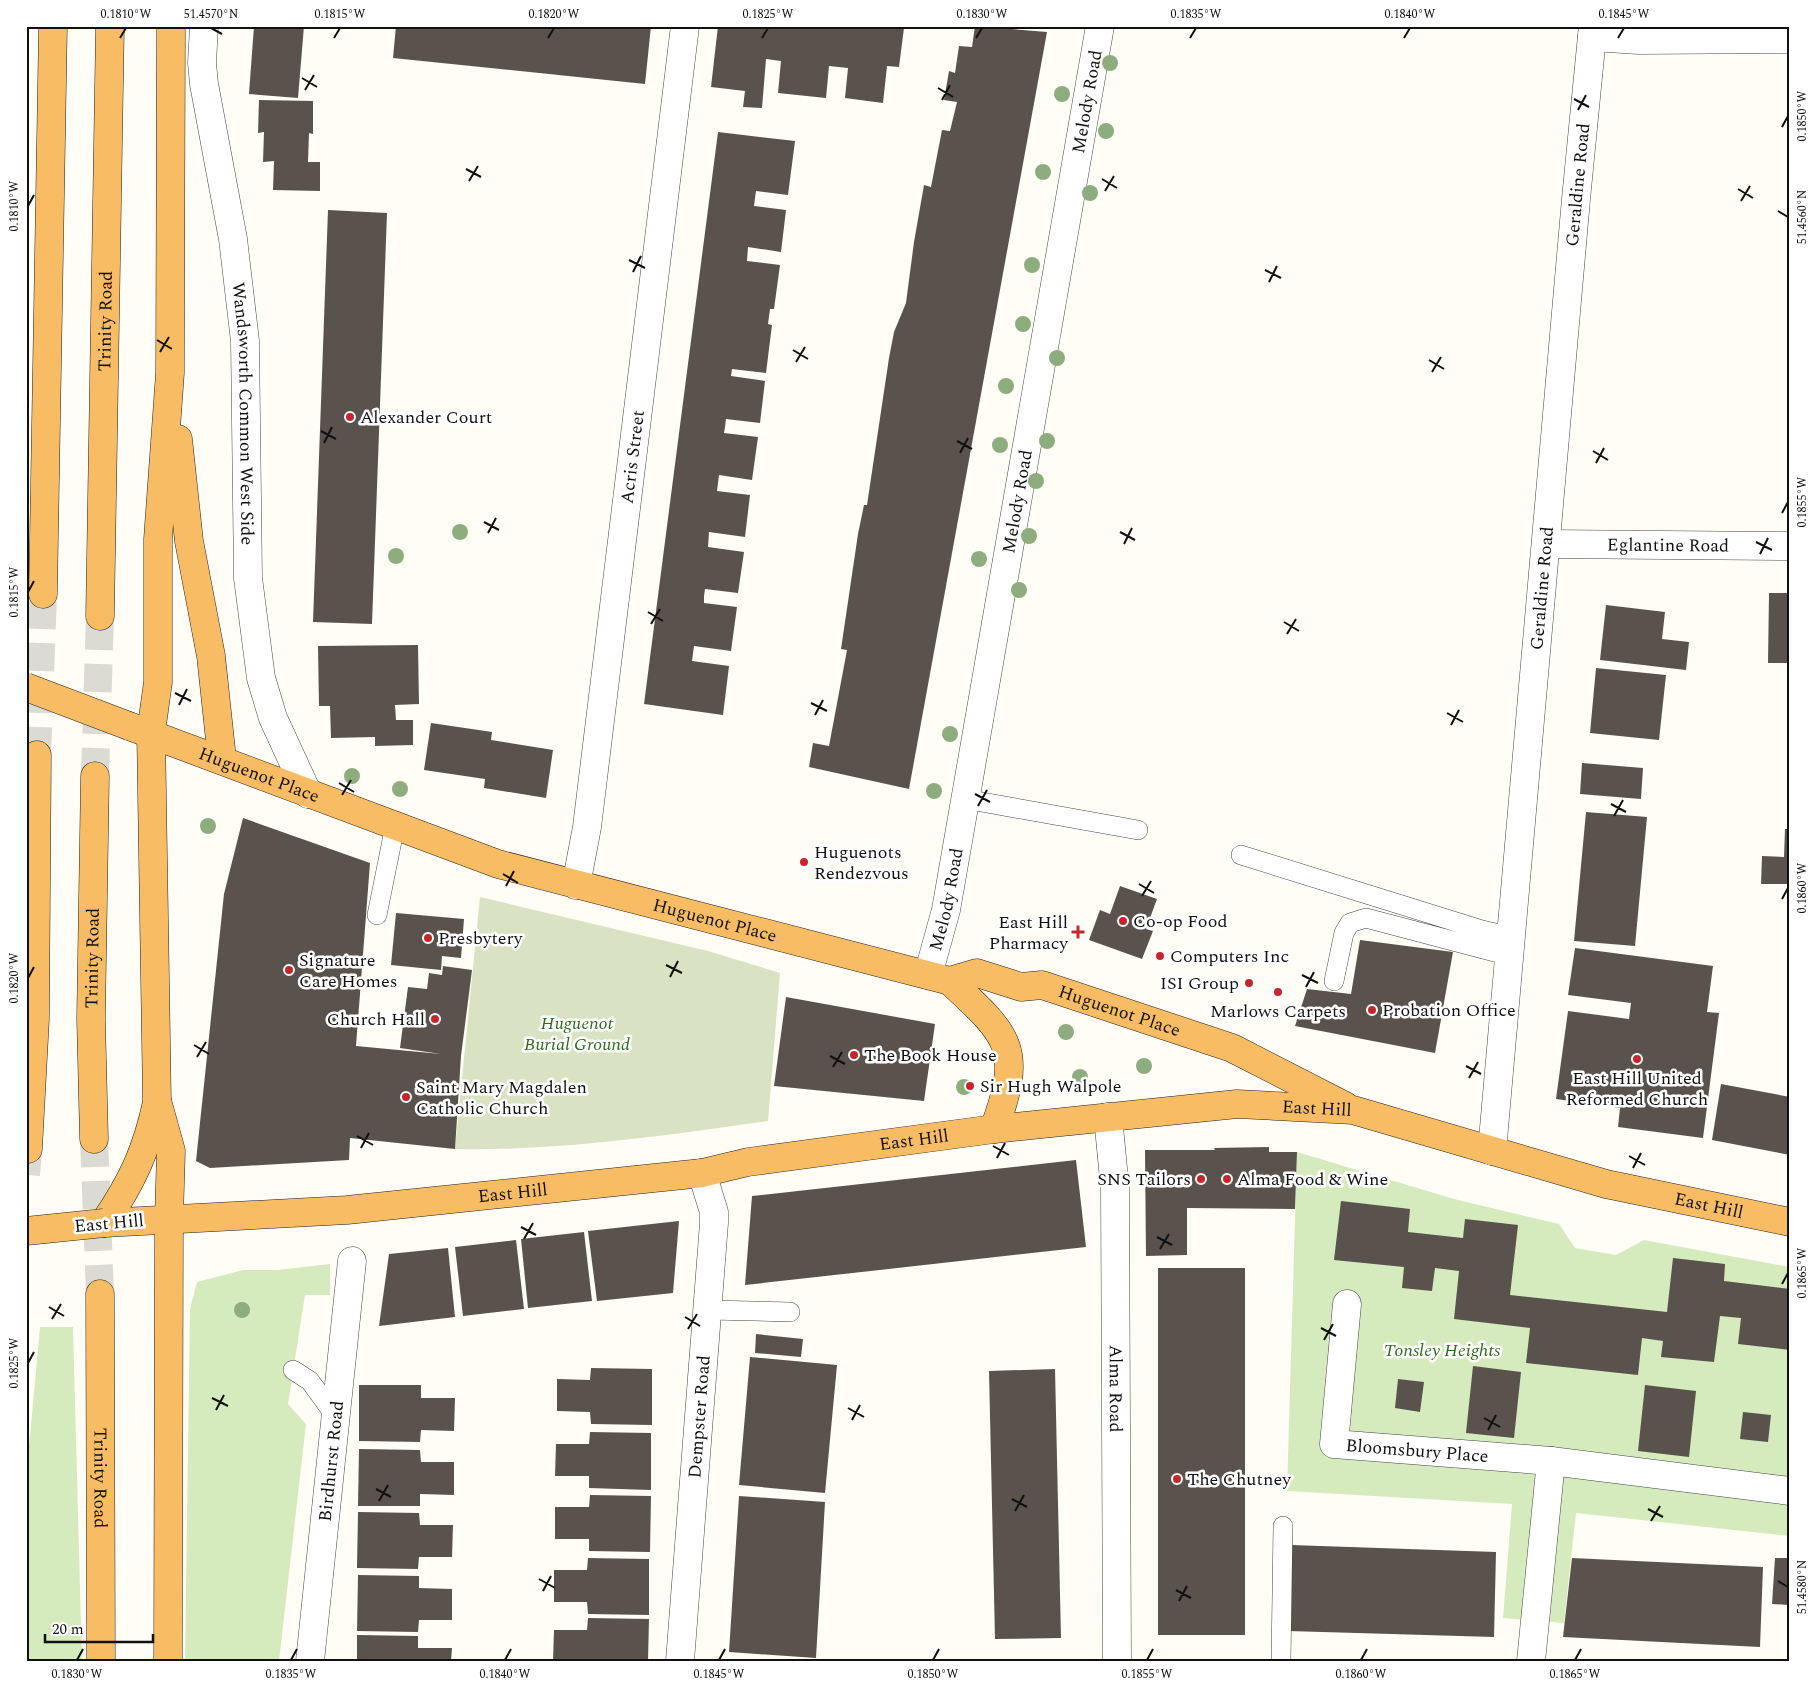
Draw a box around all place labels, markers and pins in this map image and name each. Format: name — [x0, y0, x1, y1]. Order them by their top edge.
place label: Alexander Court — [360, 404, 492, 431]
marker: Alexander Court — [344, 411, 356, 423]
place label: Huguenots Rendezvous — [814, 839, 909, 887]
marker: Huguenots Rendezvous — [798, 856, 810, 868]
place label: Co-op Food — [1133, 908, 1228, 935]
place label: East Hill Pharmacy — [989, 909, 1069, 957]
marker: Co-op Food — [1117, 915, 1129, 927]
place label: Presbytery — [438, 925, 524, 952]
marker: East Hill Pharmacy — [1072, 926, 1084, 938]
marker: Presbytery — [422, 932, 434, 944]
place label: Computers Inc — [1170, 943, 1289, 970]
place label: Signature Care Homes — [299, 947, 398, 995]
marker: Computers Inc — [1154, 950, 1166, 962]
marker: Signature Care Homes — [283, 964, 295, 976]
place label: ISI Group — [1160, 970, 1239, 997]
marker: ISI Group — [1243, 977, 1255, 989]
marker: Marlows Carpets — [1272, 986, 1284, 998]
place label: Probation Office — [1382, 997, 1516, 1024]
place label: Marlows Carpets — [1210, 998, 1346, 1025]
marker: Probation Office — [1366, 1004, 1378, 1016]
place label: Church Hall — [327, 1006, 425, 1033]
marker: Church Hall — [429, 1013, 441, 1025]
place label: The Book House — [864, 1042, 997, 1069]
marker: The Book House — [848, 1049, 860, 1061]
marker: East Hill United Reformed Church — [1631, 1053, 1643, 1065]
place label: East Hill United Reformed Church — [1566, 1065, 1708, 1113]
place label: Sir Hugh Walpole — [980, 1073, 1121, 1100]
place label: Saint Mary Magdalen Catholic Church — [416, 1074, 587, 1122]
marker: Sir Hugh Walpole — [964, 1080, 976, 1092]
marker: Saint Mary Magdalen Catholic Church — [400, 1091, 412, 1103]
place label: SNS Tailors — [1097, 1166, 1191, 1193]
place label: Alma Food & Wine — [1237, 1166, 1388, 1193]
marker: SNS Tailors — [1195, 1173, 1207, 1185]
marker: Alma Food & Wine — [1221, 1173, 1233, 1185]
place label: The Chutney — [1187, 1466, 1292, 1493]
marker: The Chutney — [1171, 1473, 1183, 1485]

